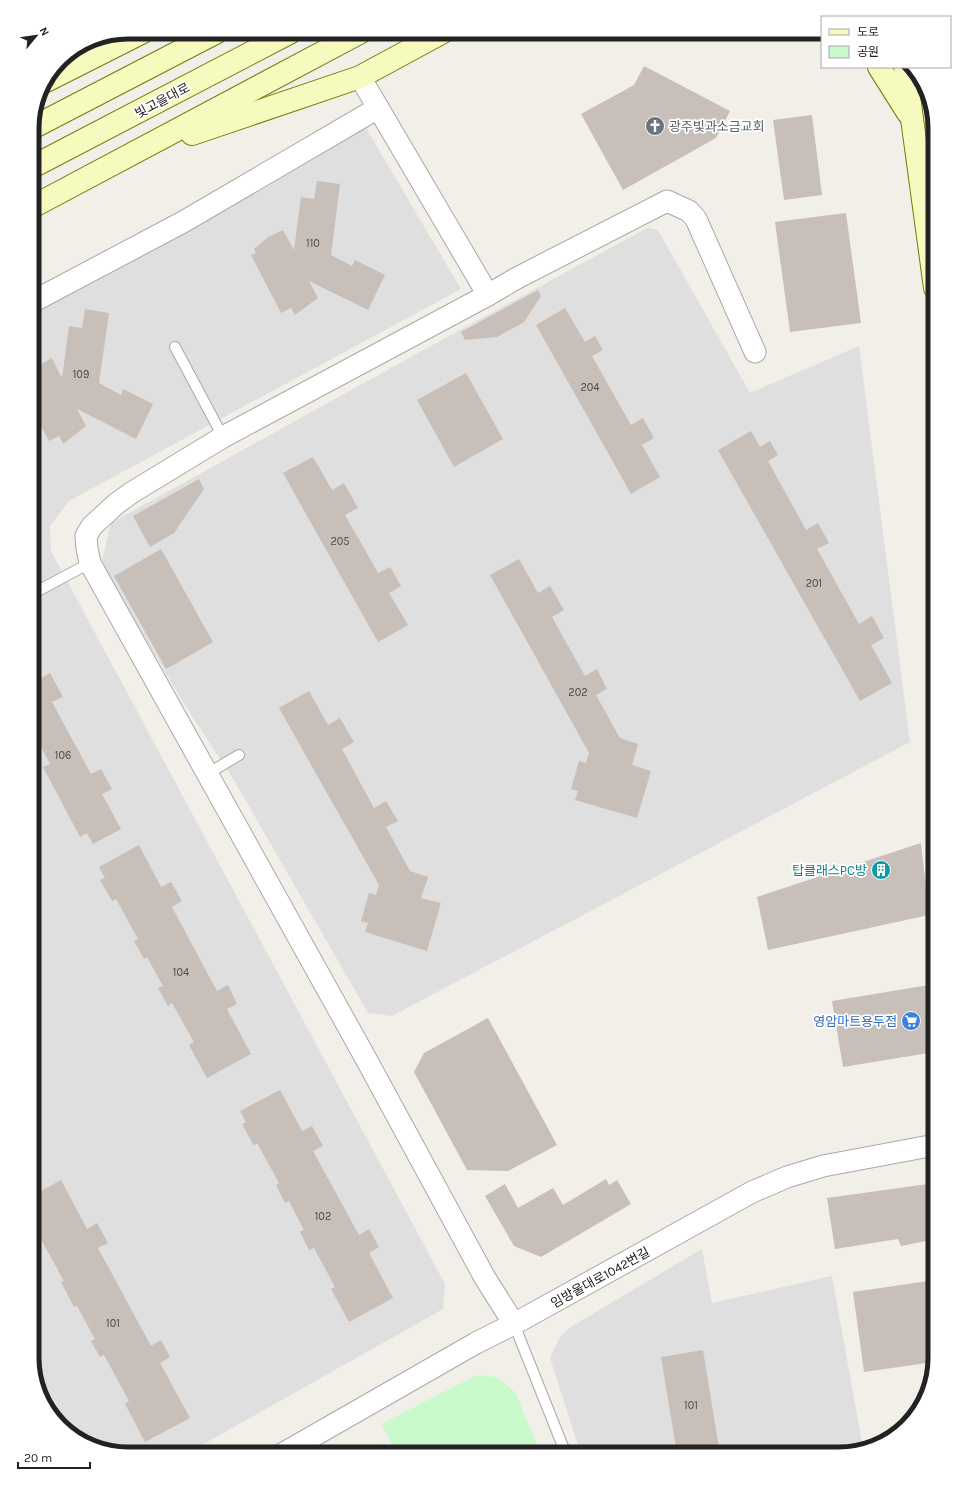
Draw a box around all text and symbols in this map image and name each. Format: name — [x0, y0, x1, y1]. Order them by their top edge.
north arrow — [16, 16, 56, 56]
legend — [821, 16, 951, 68]
text: N — [37, 25, 52, 38]
text: 도로 — [857, 25, 879, 39]
text: 공원 — [857, 45, 879, 59]
street label: 빛고을대로 — [132, 80, 192, 121]
church icon: 광주빛과소금교회 — [644, 115, 666, 137]
place label: 광주빛과소금교회 — [669, 119, 765, 134]
house number: 110 — [306, 237, 320, 250]
house number: 109 — [73, 368, 89, 381]
house number: 204 — [580, 381, 600, 394]
house number: 205 — [330, 535, 350, 548]
house number: 201 — [806, 577, 822, 590]
house number: 202 — [568, 686, 588, 699]
house number: 106 — [55, 749, 71, 762]
building icon: 탑클래스PC방 — [870, 859, 892, 881]
place label: 탑클래스PC방 — [792, 863, 867, 878]
house number: 104 — [173, 966, 189, 979]
supermarket icon: 영암마트용두점 — [900, 1010, 922, 1032]
place label: 영암마트용두점 — [813, 1014, 897, 1029]
house number: 102 — [315, 1210, 331, 1223]
street label: 임방울대로1042번길 — [548, 1244, 652, 1311]
house number: 101 — [106, 1317, 120, 1330]
house number: 101 — [684, 1399, 698, 1412]
scale bar — [18, 1444, 90, 1470]
text: 20 m — [24, 1451, 52, 1465]

